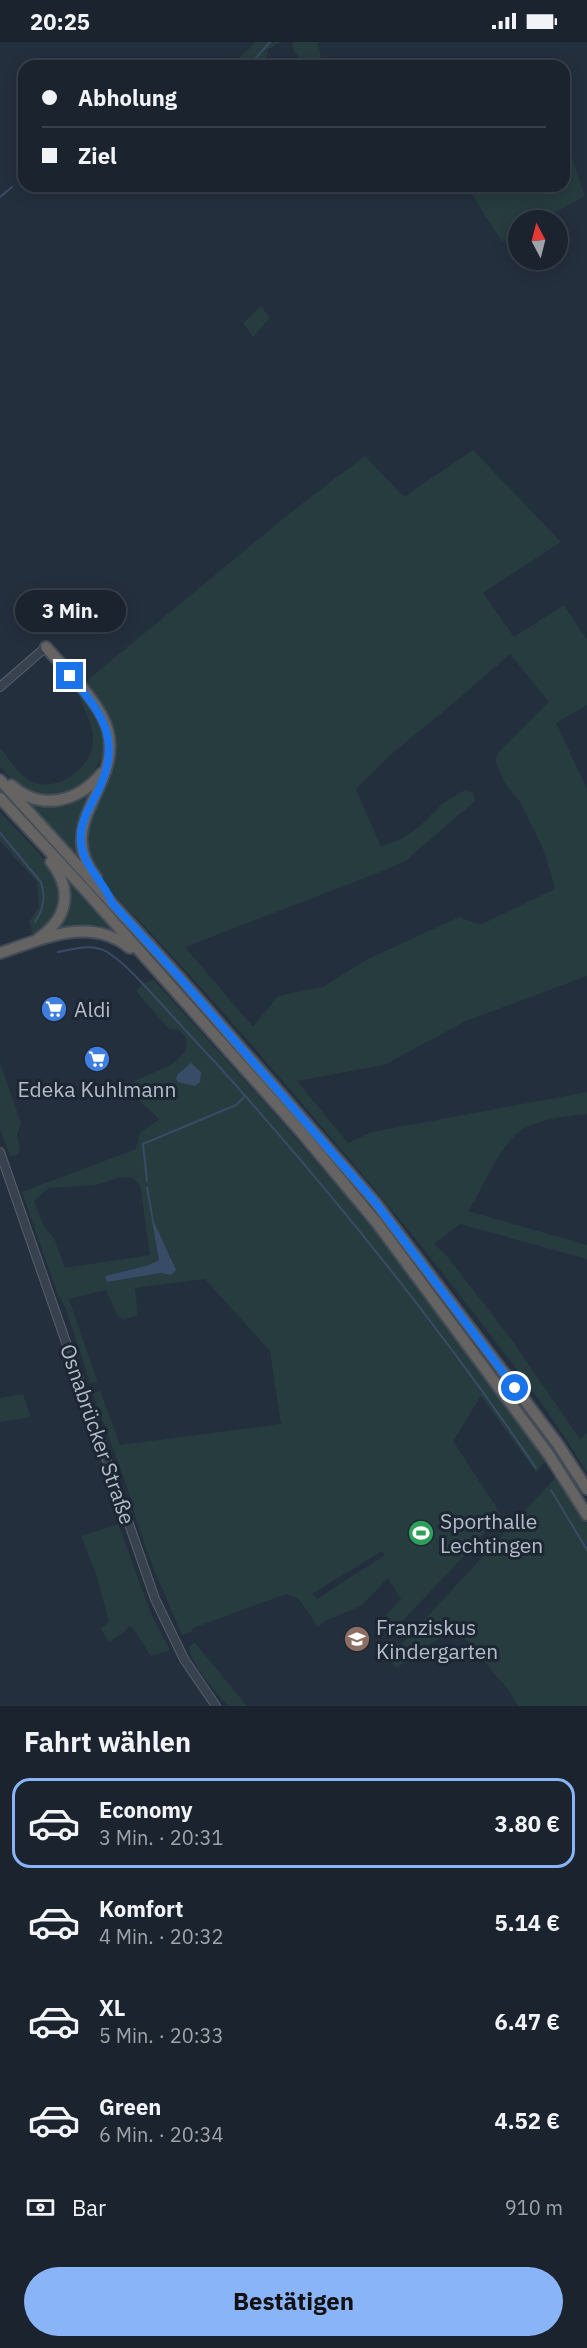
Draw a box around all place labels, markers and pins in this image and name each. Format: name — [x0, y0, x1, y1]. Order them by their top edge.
supermarket icon: Aldi — [39, 994, 69, 1024]
place label: Aldi — [74, 995, 111, 1023]
supermarket icon: Edeka Kuhlmann — [82, 1044, 112, 1074]
place label: Edeka Kuhlmann — [18, 1075, 176, 1103]
place label: Sporthalle Lechtingen — [440, 1507, 543, 1559]
sports icon: Sporthalle Lechtingen — [406, 1518, 436, 1548]
place label: Franziskus Kindergarten — [376, 1613, 498, 1665]
school or university icon: Franziskus Kindergarten — [342, 1624, 372, 1654]

